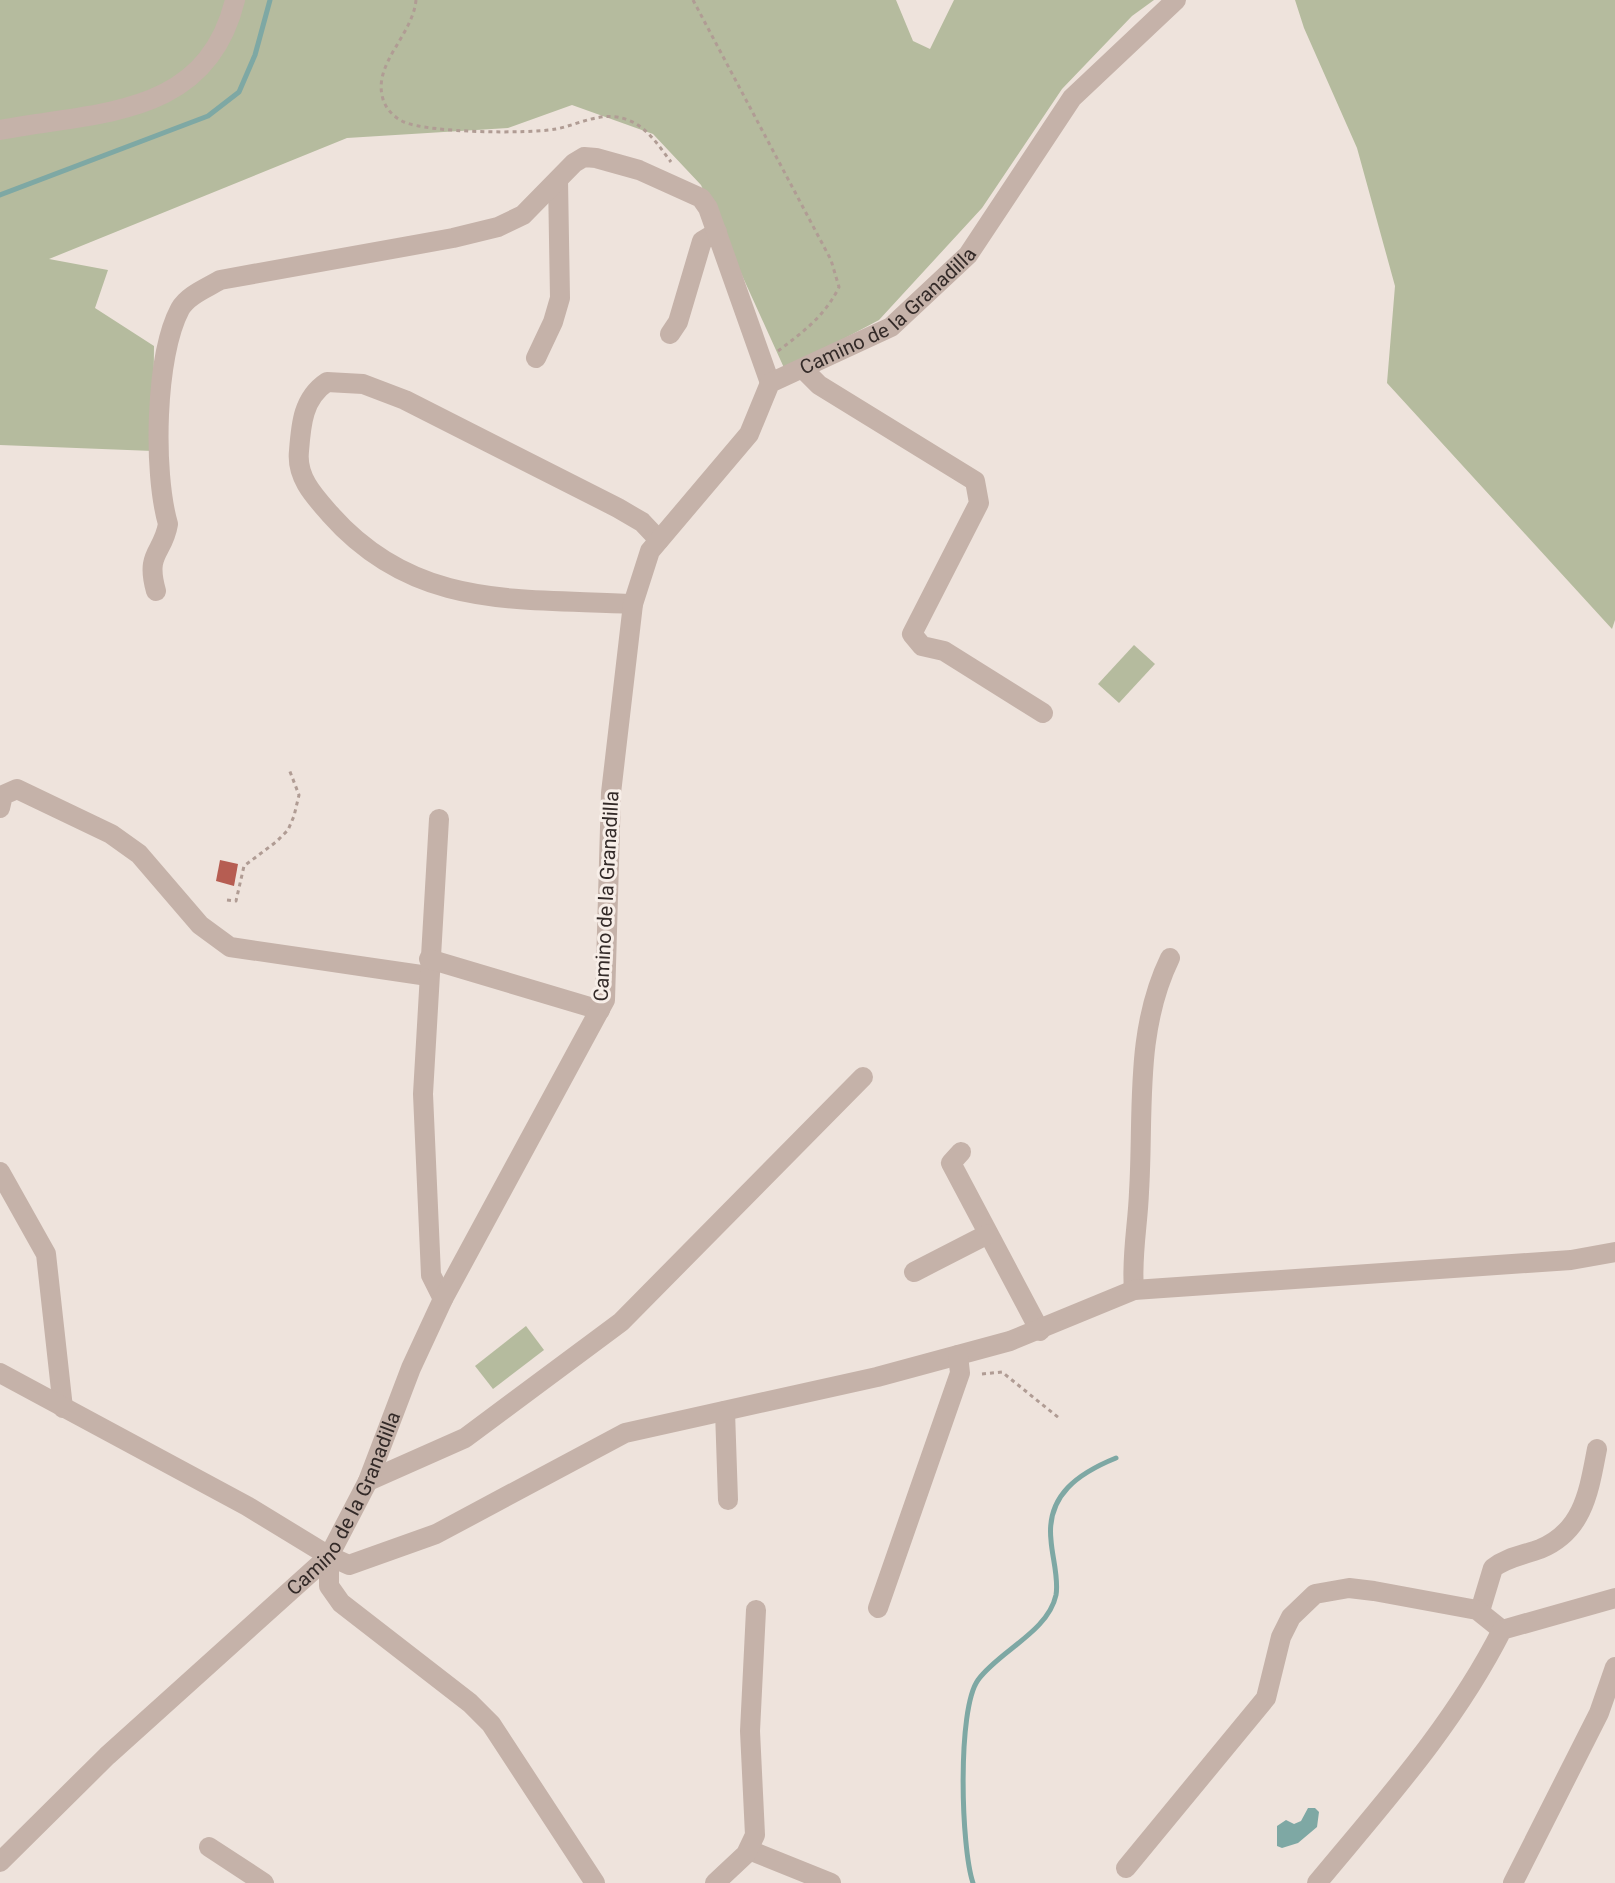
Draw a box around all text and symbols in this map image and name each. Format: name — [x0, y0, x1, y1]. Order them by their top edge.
street label: Camino de la Granadilla — [796, 243, 981, 380]
street label: Camino de la Granadilla — [588, 790, 624, 1002]
street label: Camino de la Granadilla — [282, 1408, 405, 1600]

